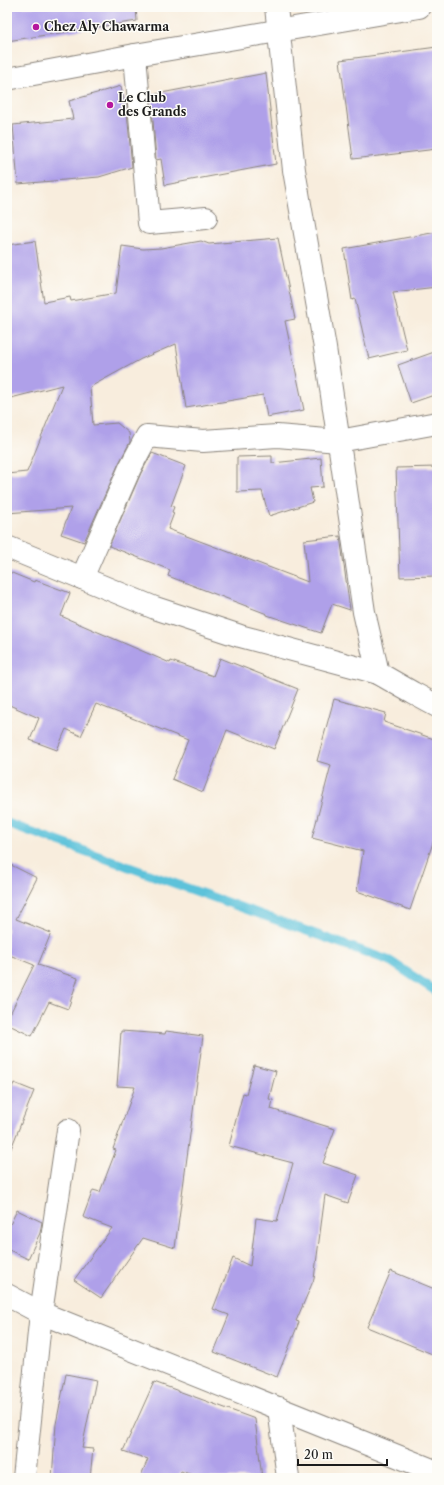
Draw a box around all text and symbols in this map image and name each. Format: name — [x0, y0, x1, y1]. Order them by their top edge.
place label: Chez Aly Chawarma — [44, 19, 170, 34]
marker: Chez Aly Chawarma — [31, 22, 41, 32]
place label: Le Club des Grands — [118, 90, 187, 119]
marker: Le Club des Grands — [105, 100, 115, 110]
scale bar — [298, 1441, 387, 1467]
text: 20 m — [304, 1447, 333, 1462]

